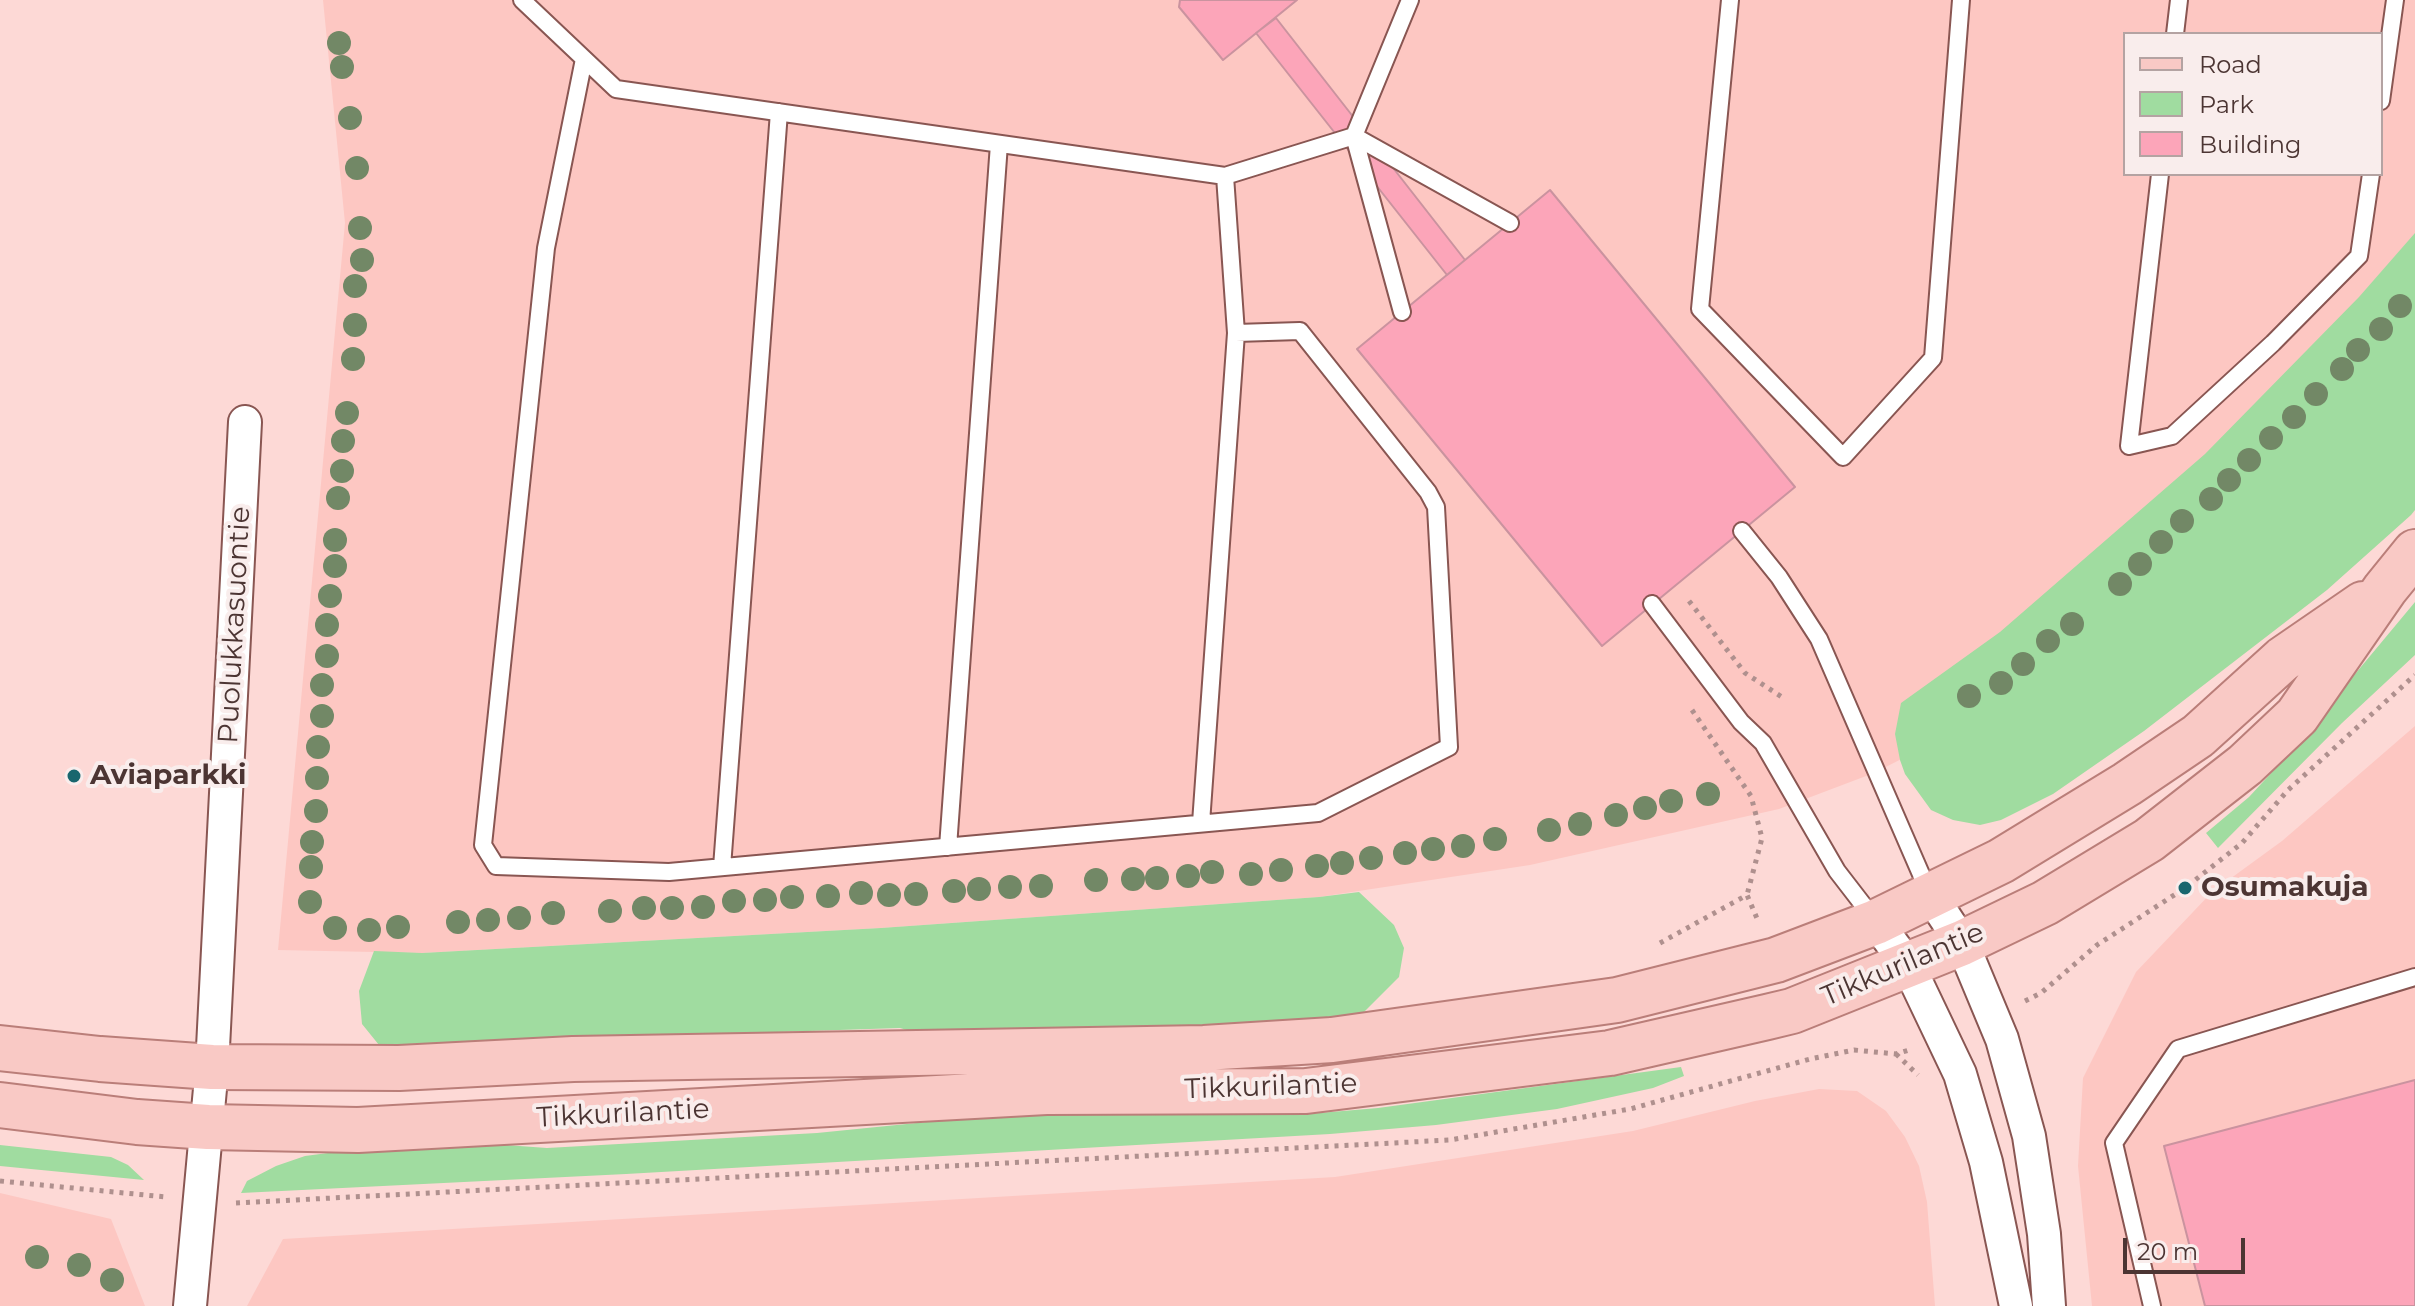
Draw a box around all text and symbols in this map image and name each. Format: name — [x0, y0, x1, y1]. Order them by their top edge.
legend — [2123, 32, 2383, 176]
text: Road — [2199, 50, 2262, 79]
text: Park — [2199, 90, 2254, 119]
text: Building — [2199, 130, 2302, 159]
street label: Puolukkasuontie — [212, 506, 258, 744]
place label: Aviaparkki — [90, 759, 247, 793]
marker: Aviaparkki — [65, 767, 83, 785]
place label: Osumakuja — [2201, 871, 2368, 905]
marker: Osumakuja — [2176, 879, 2194, 897]
street label: Tikkurilantie — [1817, 916, 1989, 1014]
street label: Tikkurilantie — [1184, 1067, 1358, 1107]
street label: Tikkurilantie — [536, 1093, 710, 1135]
scale bar — [2127, 1222, 2249, 1272]
text: 20 m — [2137, 1237, 2198, 1266]

